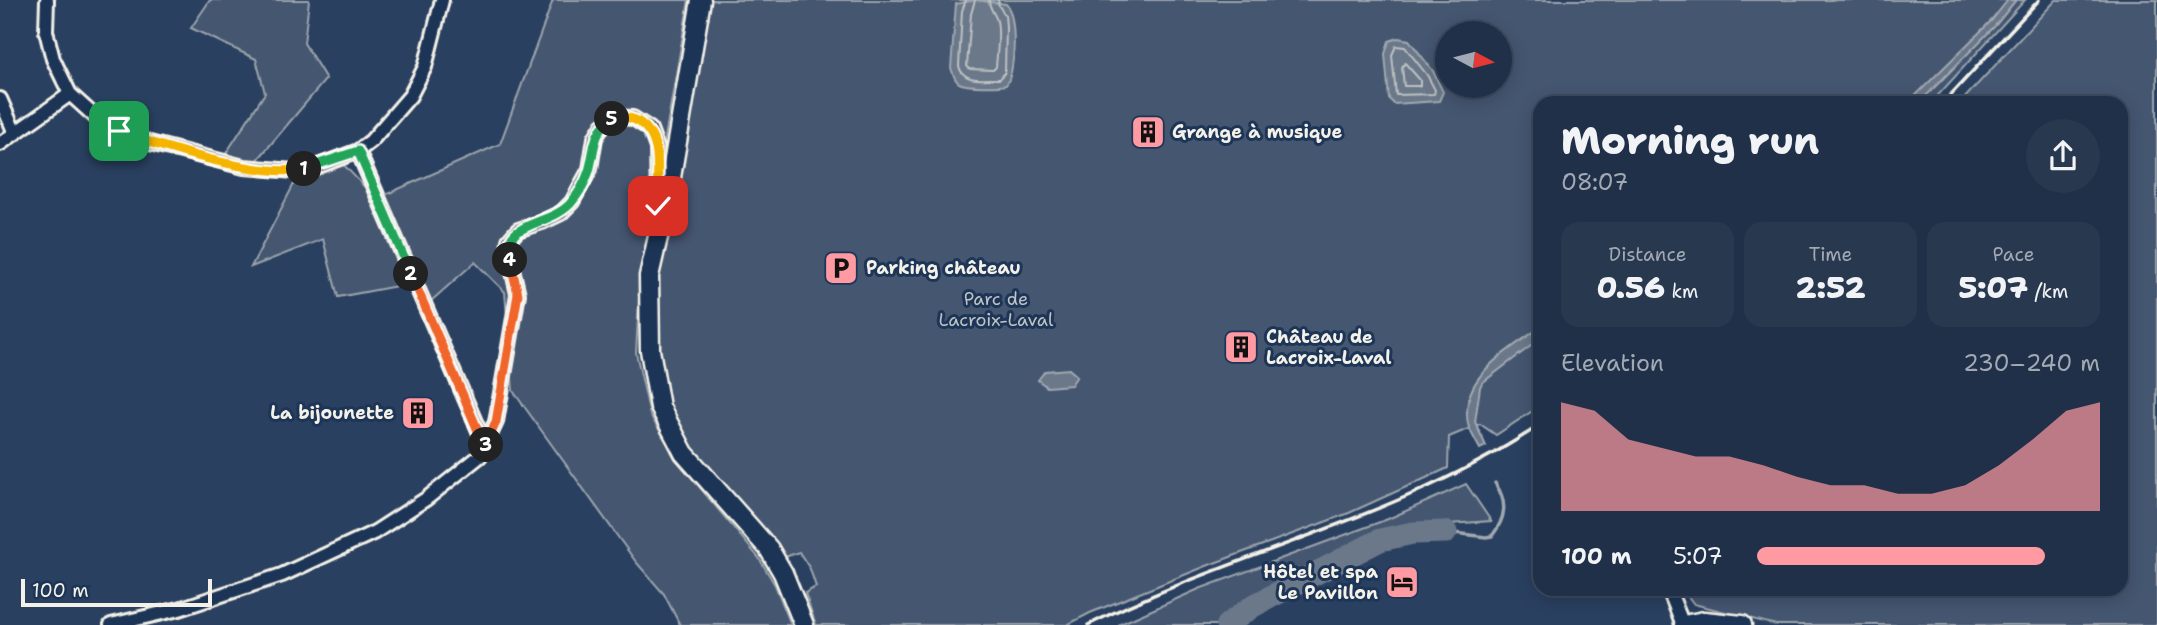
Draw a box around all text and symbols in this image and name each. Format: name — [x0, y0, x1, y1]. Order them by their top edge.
north arrow — [1435, 21, 1512, 98]
map controls — [1435, 21, 1512, 98]
pin — [89, 101, 149, 161]
pin: 5 — [594, 102, 630, 136]
text: 5 — [606, 106, 617, 131]
icon: arrive — [100, 112, 138, 150]
building icon: Grange à musique — [1129, 113, 1167, 151]
text: Morning run — [1561, 115, 1819, 166]
button: share — [2026, 119, 2100, 193]
place label: Grange à musique — [1172, 120, 1342, 144]
pin: 1 — [286, 152, 322, 186]
text: 1 — [299, 156, 308, 181]
text: 08:07 — [1561, 167, 1628, 197]
pin — [628, 176, 688, 236]
icon: check — [639, 187, 677, 225]
text: Distance — [1609, 242, 1686, 267]
text: Time — [1809, 242, 1852, 267]
text: Pace — [1993, 242, 2034, 267]
pin: 4 — [492, 243, 528, 278]
text: 4 — [503, 247, 516, 272]
parking icon: Parking château — [822, 249, 860, 287]
pin: 2 — [394, 256, 428, 292]
place label: Parking château — [866, 256, 1021, 280]
text: 2 — [404, 261, 417, 286]
text: 0.56 — [1597, 267, 1665, 308]
text: 2:52 — [1796, 267, 1866, 308]
text: 5:07 — [1959, 267, 2028, 308]
text: km — [1665, 279, 1698, 304]
text: /km — [2028, 279, 2068, 304]
park label: Parc de Lacroix-Laval — [939, 287, 1054, 332]
place label: Château de Lacroix-Laval — [1266, 325, 1391, 370]
building icon: Château de Lacroix-Laval — [1222, 328, 1260, 366]
text: Elevation — [1561, 348, 1664, 378]
text: 230–240 m — [1963, 348, 2100, 378]
building icon: La bijounette — [399, 394, 437, 432]
place label: La bijounette — [270, 401, 394, 425]
pin: 3 — [468, 428, 504, 462]
text: 3 — [479, 432, 492, 457]
text: 100 m — [1561, 541, 1632, 571]
text: 5:07 — [1673, 541, 1723, 571]
place label: Hôtel et spa Le Pavillon — [1263, 560, 1379, 605]
hotel icon: Hôtel et spa Le Pavillon — [1383, 563, 1421, 601]
scale bar — [21, 576, 212, 608]
text: 100 m — [32, 578, 89, 603]

